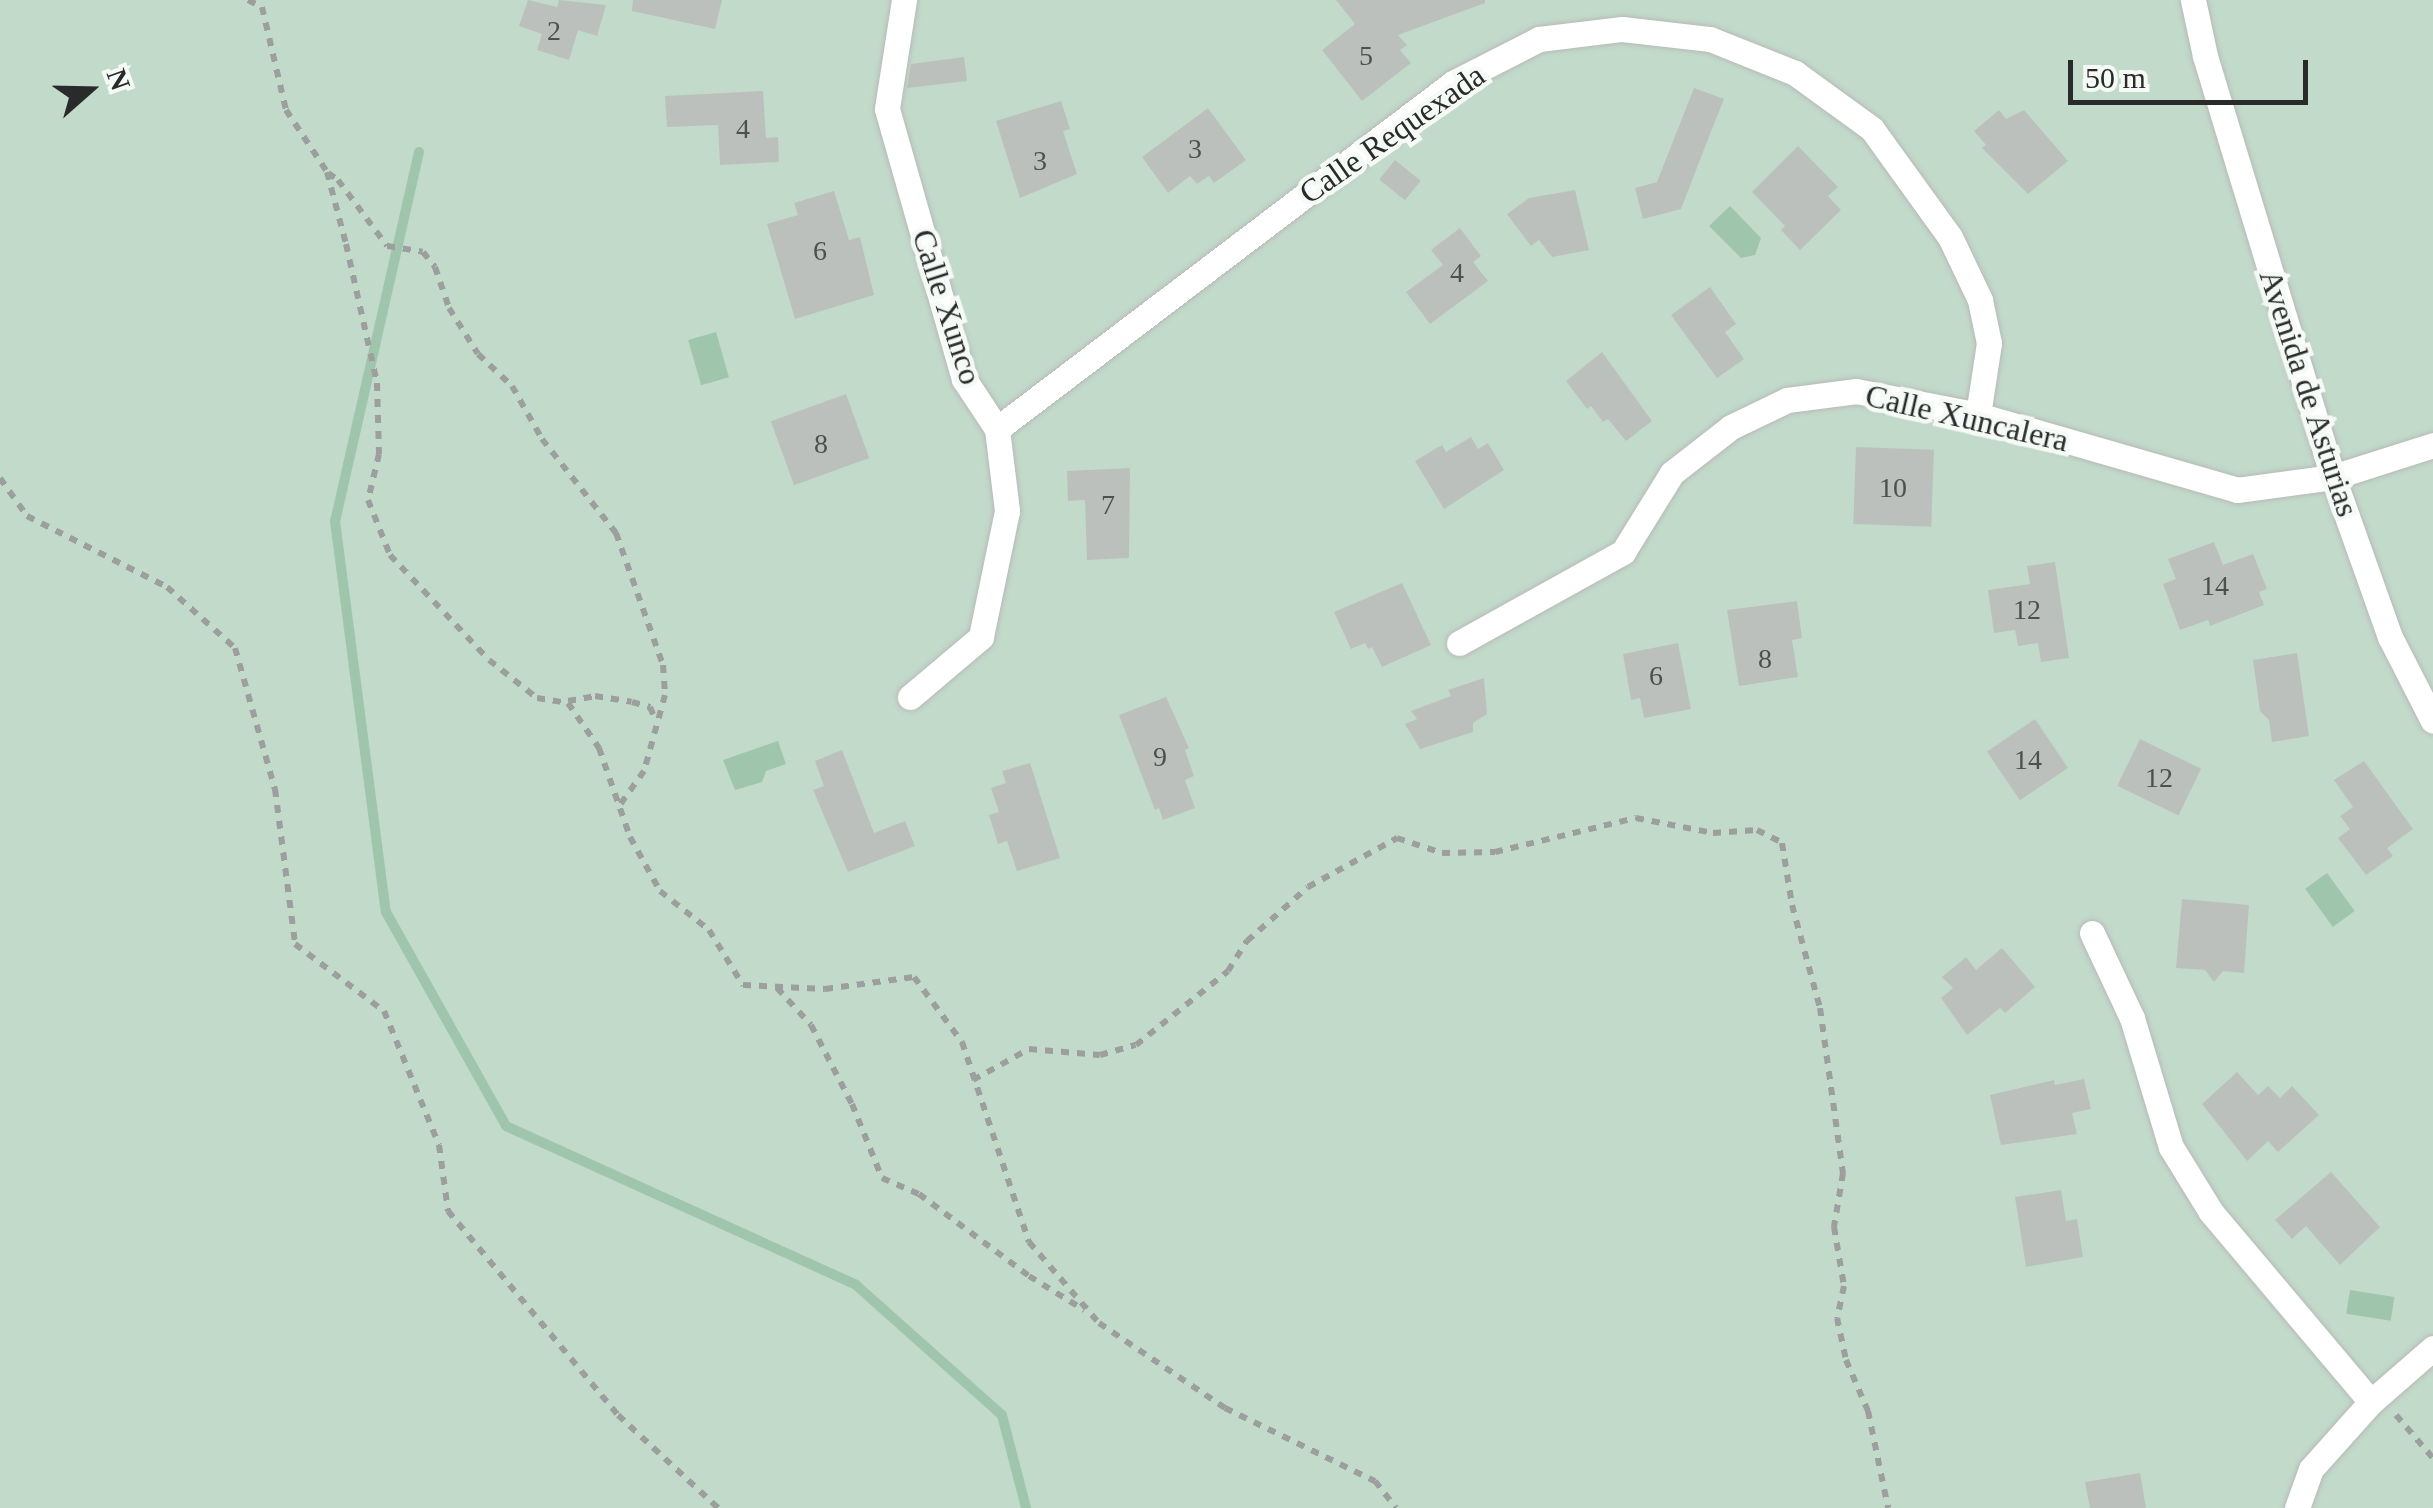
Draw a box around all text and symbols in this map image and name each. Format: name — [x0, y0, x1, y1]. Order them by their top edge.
house number: 2 — [547, 14, 561, 48]
house number: 5 — [1359, 39, 1373, 73]
north arrow — [40, 40, 140, 140]
scale bar — [2073, 40, 2313, 102]
street label: Calle Requexada — [1292, 56, 1492, 212]
text: 50 m — [2085, 61, 2146, 94]
text: N — [101, 65, 137, 94]
house number: 4 — [736, 112, 750, 146]
house number: 3 — [1188, 132, 1202, 166]
house number: 3 — [1033, 144, 1047, 178]
street label: Calle Xunco — [904, 225, 990, 389]
house number: 6 — [813, 234, 827, 268]
house number: 4 — [1450, 256, 1464, 290]
street label: Avenida de Asturias — [2251, 264, 2367, 522]
street label: Calle Xuncalera — [1862, 376, 2072, 460]
house number: 8 — [814, 427, 828, 461]
house number: 10 — [1879, 471, 1907, 505]
house number: 7 — [1101, 488, 1115, 522]
house number: 14 — [2201, 569, 2229, 603]
house number: 12 — [2013, 593, 2041, 627]
house number: 8 — [1758, 642, 1772, 676]
house number: 6 — [1649, 659, 1663, 693]
house number: 9 — [1153, 740, 1167, 774]
house number: 14 — [2014, 743, 2042, 777]
house number: 12 — [2145, 761, 2173, 795]

